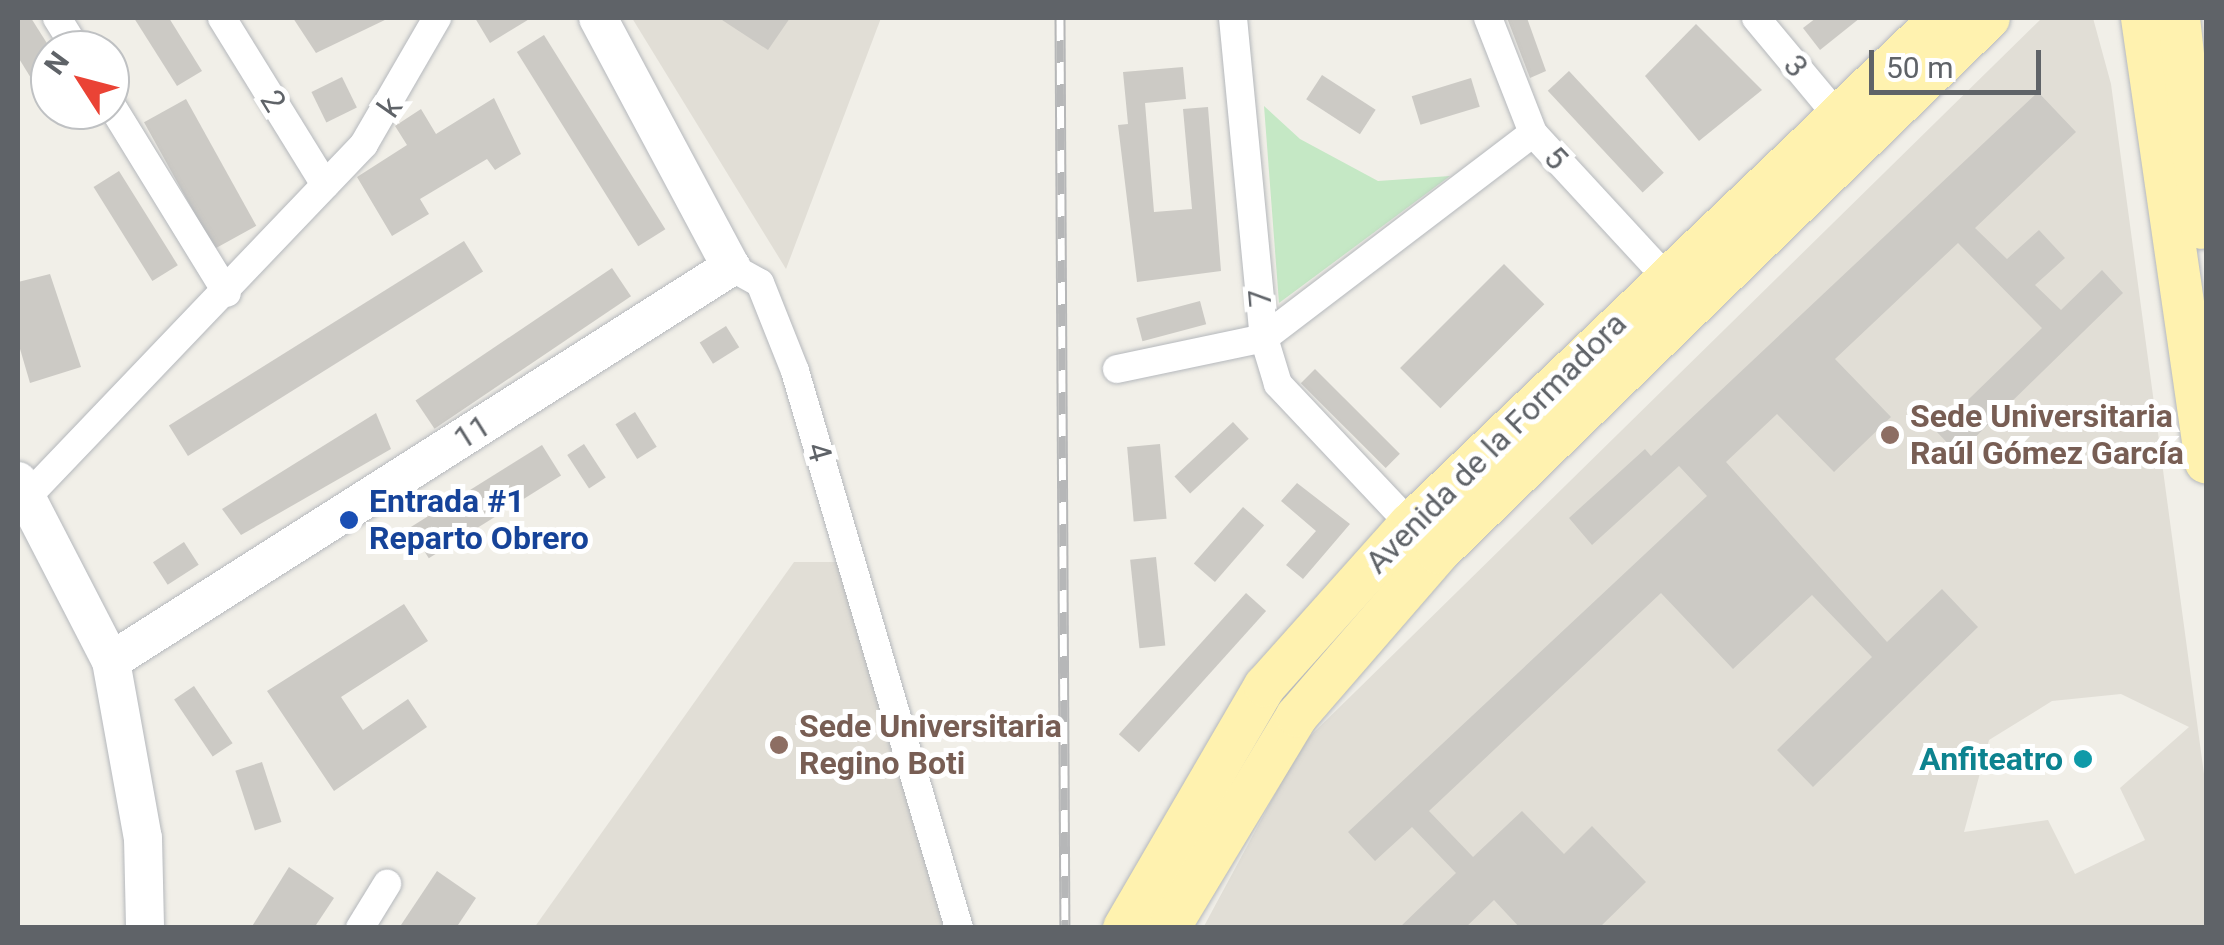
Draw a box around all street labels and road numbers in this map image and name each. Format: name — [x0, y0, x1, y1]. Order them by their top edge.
street label: 3 — [1776, 47, 1816, 85]
street label: 2 — [252, 83, 294, 119]
street label: k — [370, 89, 410, 125]
street label: 5 — [1536, 138, 1576, 178]
street label: 7 — [1240, 287, 1280, 309]
street label: Avenida de la Formadora — [1358, 305, 1634, 581]
street label: 11 — [447, 406, 497, 458]
street label: 4 — [798, 438, 840, 466]

